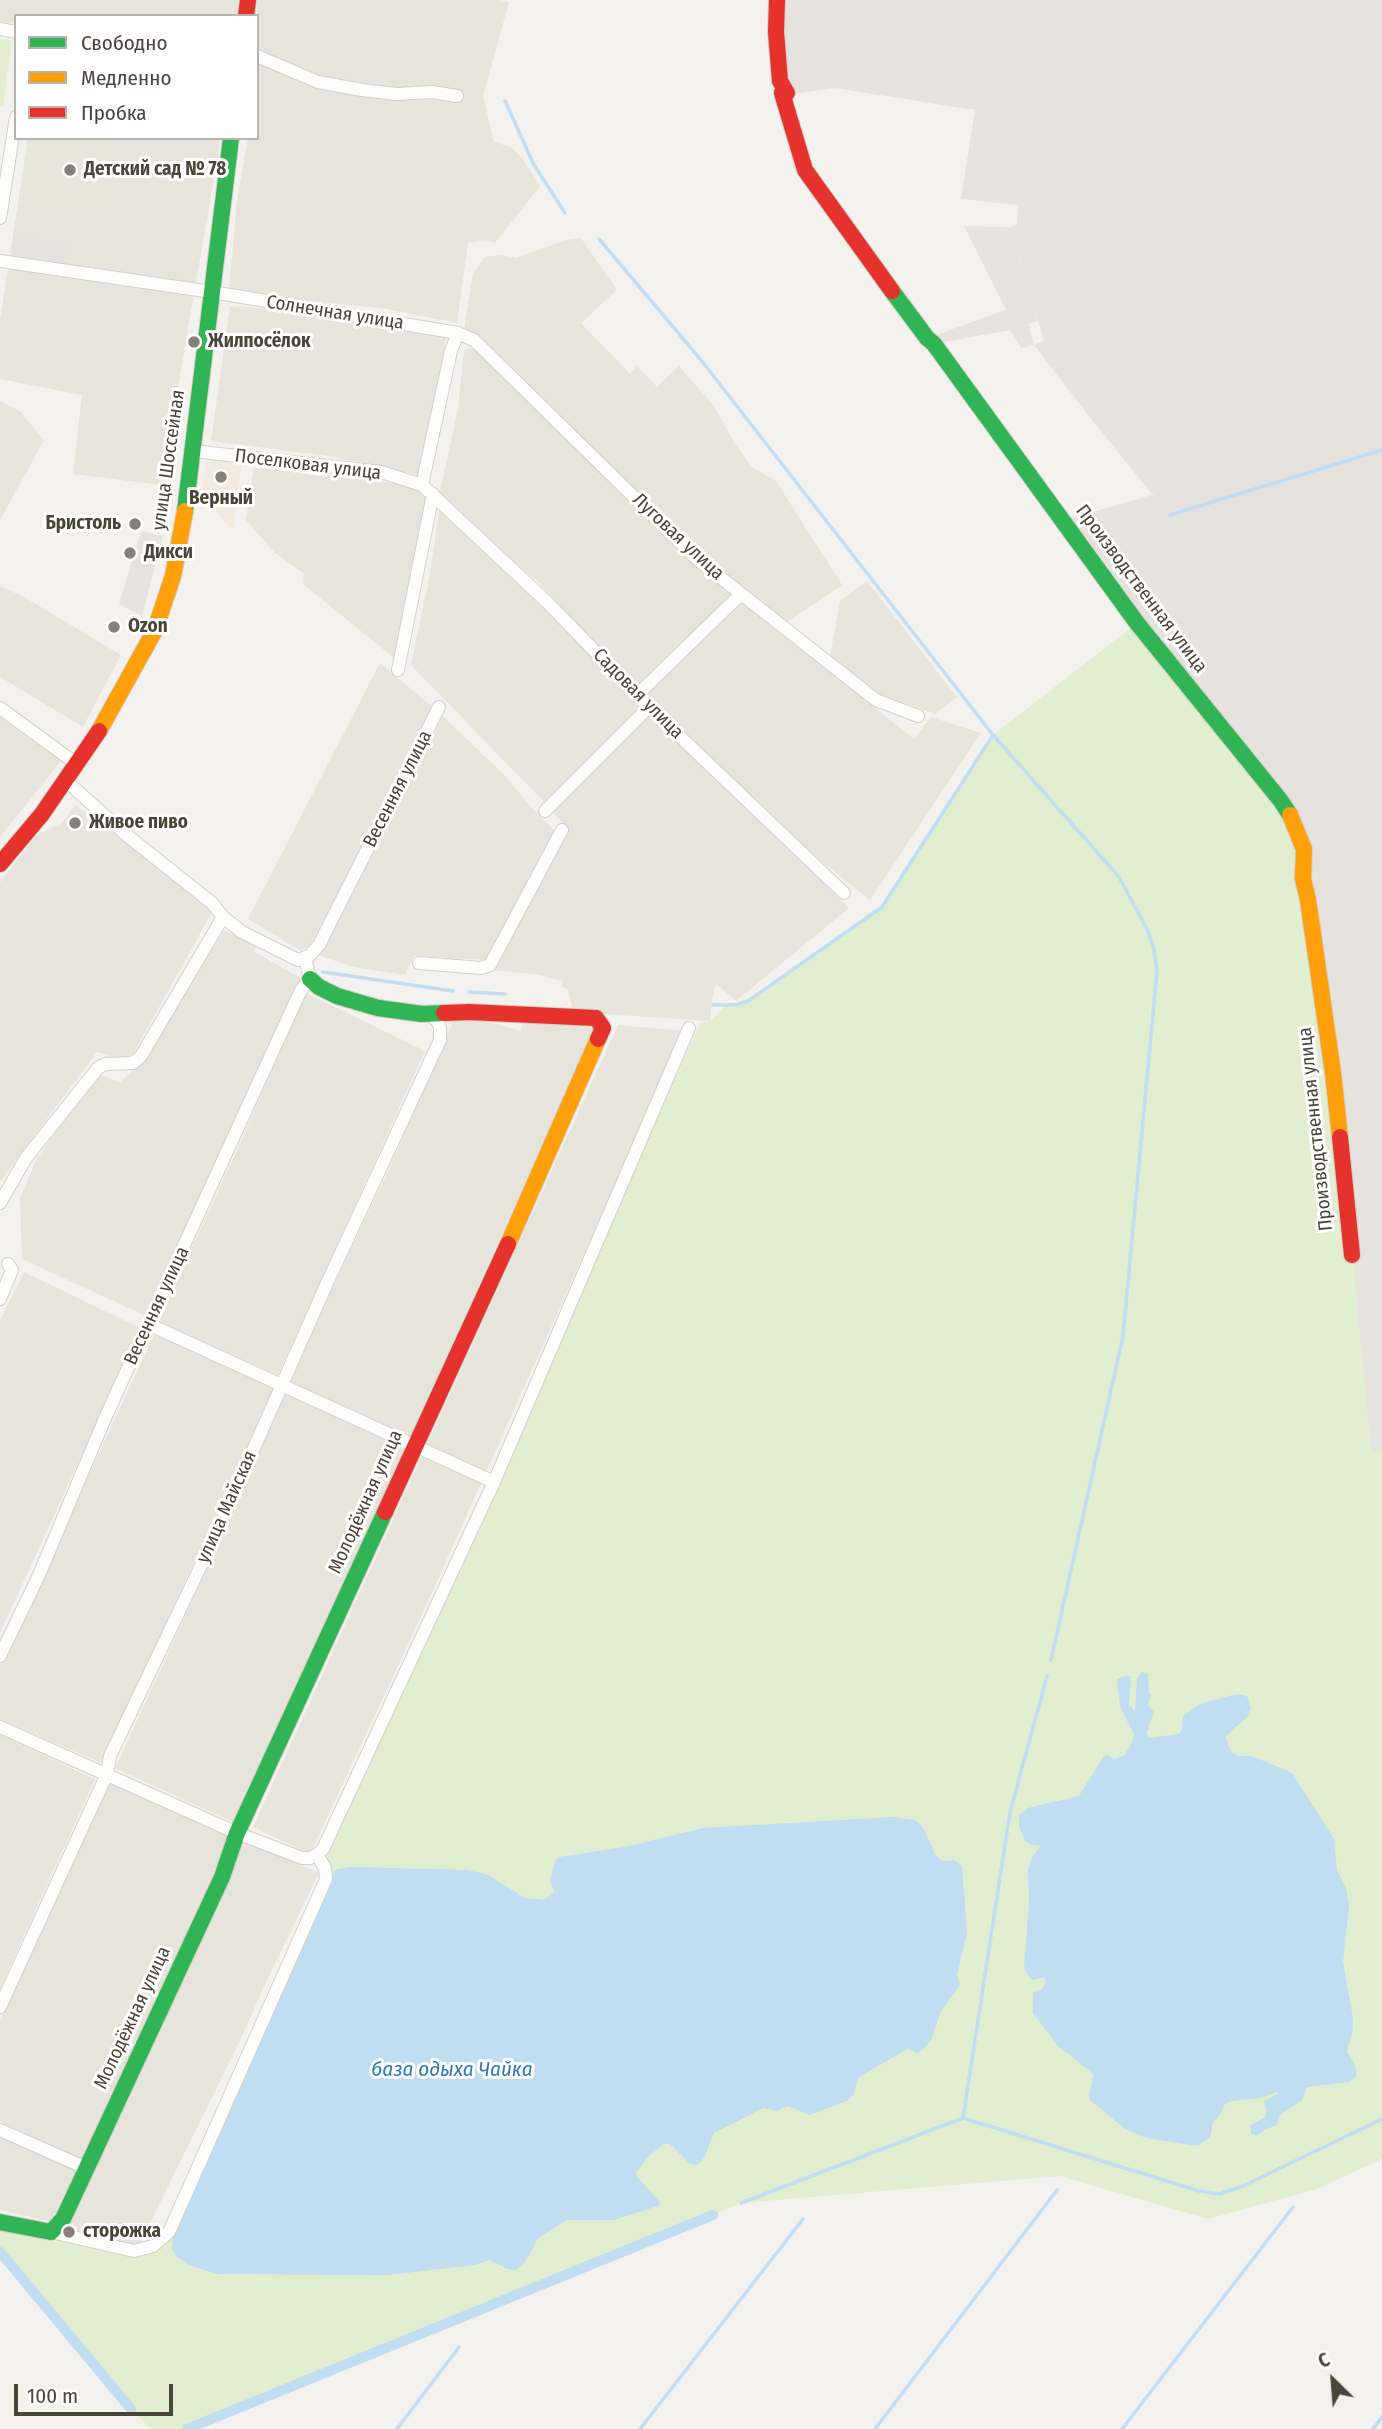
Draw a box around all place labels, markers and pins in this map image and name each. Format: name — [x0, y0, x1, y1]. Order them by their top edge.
place label: Детский сад № 78 — [84, 159, 226, 181]
marker: Детский сад № 78 — [62, 162, 78, 178]
place label: Жилпосёлок — [208, 331, 311, 353]
marker: Жилпосёлок — [186, 334, 202, 350]
marker: Верный — [213, 469, 229, 485]
place label: Верный — [189, 488, 253, 510]
place label: Бристоль — [45, 513, 121, 535]
marker: Бристоль — [127, 516, 143, 532]
place label: Дикси — [144, 542, 193, 564]
marker: Дикси — [122, 545, 138, 561]
place label: Ozon — [128, 616, 168, 638]
marker: Ozon — [106, 619, 122, 635]
place label: Живое пиво — [89, 812, 188, 834]
marker: Живое пиво — [67, 815, 83, 831]
place label: сторожка — [83, 2221, 161, 2243]
marker: сторожка — [61, 2224, 77, 2240]

